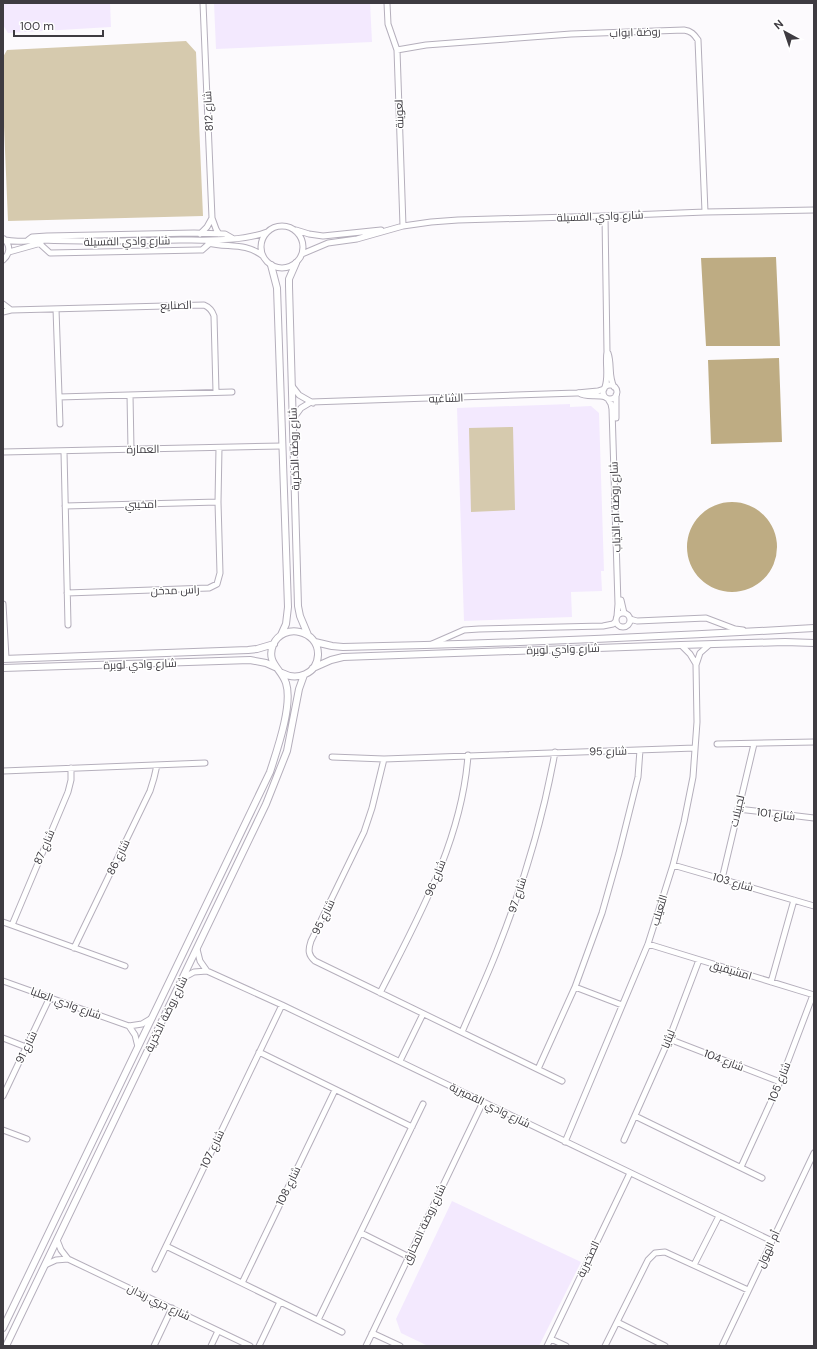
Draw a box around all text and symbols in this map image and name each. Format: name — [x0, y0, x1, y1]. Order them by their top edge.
scale bar — [14, 12, 103, 38]
north arrow — [765, 12, 805, 52]
text: N — [771, 16, 786, 32]
text: 100 m — [20, 18, 54, 34]
street label: روضة ابواب — [609, 24, 661, 40]
street label: شارع 812 — [200, 90, 217, 132]
street label: لعوينة — [391, 99, 407, 129]
street label: شارع وادي الفسيلة — [556, 207, 644, 227]
street label: شارع وادي الفسيلة — [84, 233, 171, 251]
street label: الصنايع — [160, 297, 192, 314]
street label: الشاغيه — [428, 390, 464, 406]
street label: شارع روضة الذخرية — [286, 407, 303, 491]
street label: العمارة — [126, 442, 160, 456]
street label: شارع روضة ام الذياب — [606, 461, 625, 553]
street label: امخيبي — [125, 497, 157, 513]
street label: راس مدخن — [150, 582, 200, 598]
street label: شارع وادي لوبرة — [526, 641, 600, 659]
street label: شارع وادي لوبرة — [103, 656, 177, 674]
street label: شارع 95 — [589, 744, 627, 759]
street label: لجبيلات — [727, 794, 747, 828]
street label: شارع 101 — [756, 805, 796, 824]
street label: شارع 87 — [30, 827, 58, 867]
street label: شارع 86 — [103, 837, 133, 878]
street label: شارع 96 — [421, 858, 450, 899]
street label: شارع 103 — [711, 870, 755, 895]
street label: شارع 97 — [505, 875, 530, 915]
street label: الثعيلب — [648, 893, 670, 927]
street label: شارع 95 — [308, 897, 338, 938]
street label: امشيقيق — [708, 957, 754, 983]
street label: شارع روضة الذخرية — [142, 974, 191, 1055]
street label: شارع وادي العلبا — [28, 984, 103, 1024]
street label: شارع 91 — [12, 1028, 41, 1066]
street label: ليثايا — [658, 1028, 678, 1050]
street label: شارع 104 — [702, 1046, 746, 1075]
street label: شارع 105 — [765, 1060, 794, 1104]
street label: شارع وادي القميرية — [446, 1079, 533, 1132]
street label: شارع 107 — [197, 1128, 228, 1171]
street label: شارع 108 — [273, 1164, 304, 1208]
street label: شارع روضة المحارق — [399, 1182, 450, 1267]
street label: أم الهول — [753, 1228, 784, 1270]
street label: الصخبرية — [573, 1238, 603, 1280]
street label: شارع جري ربدان — [124, 1281, 193, 1325]

